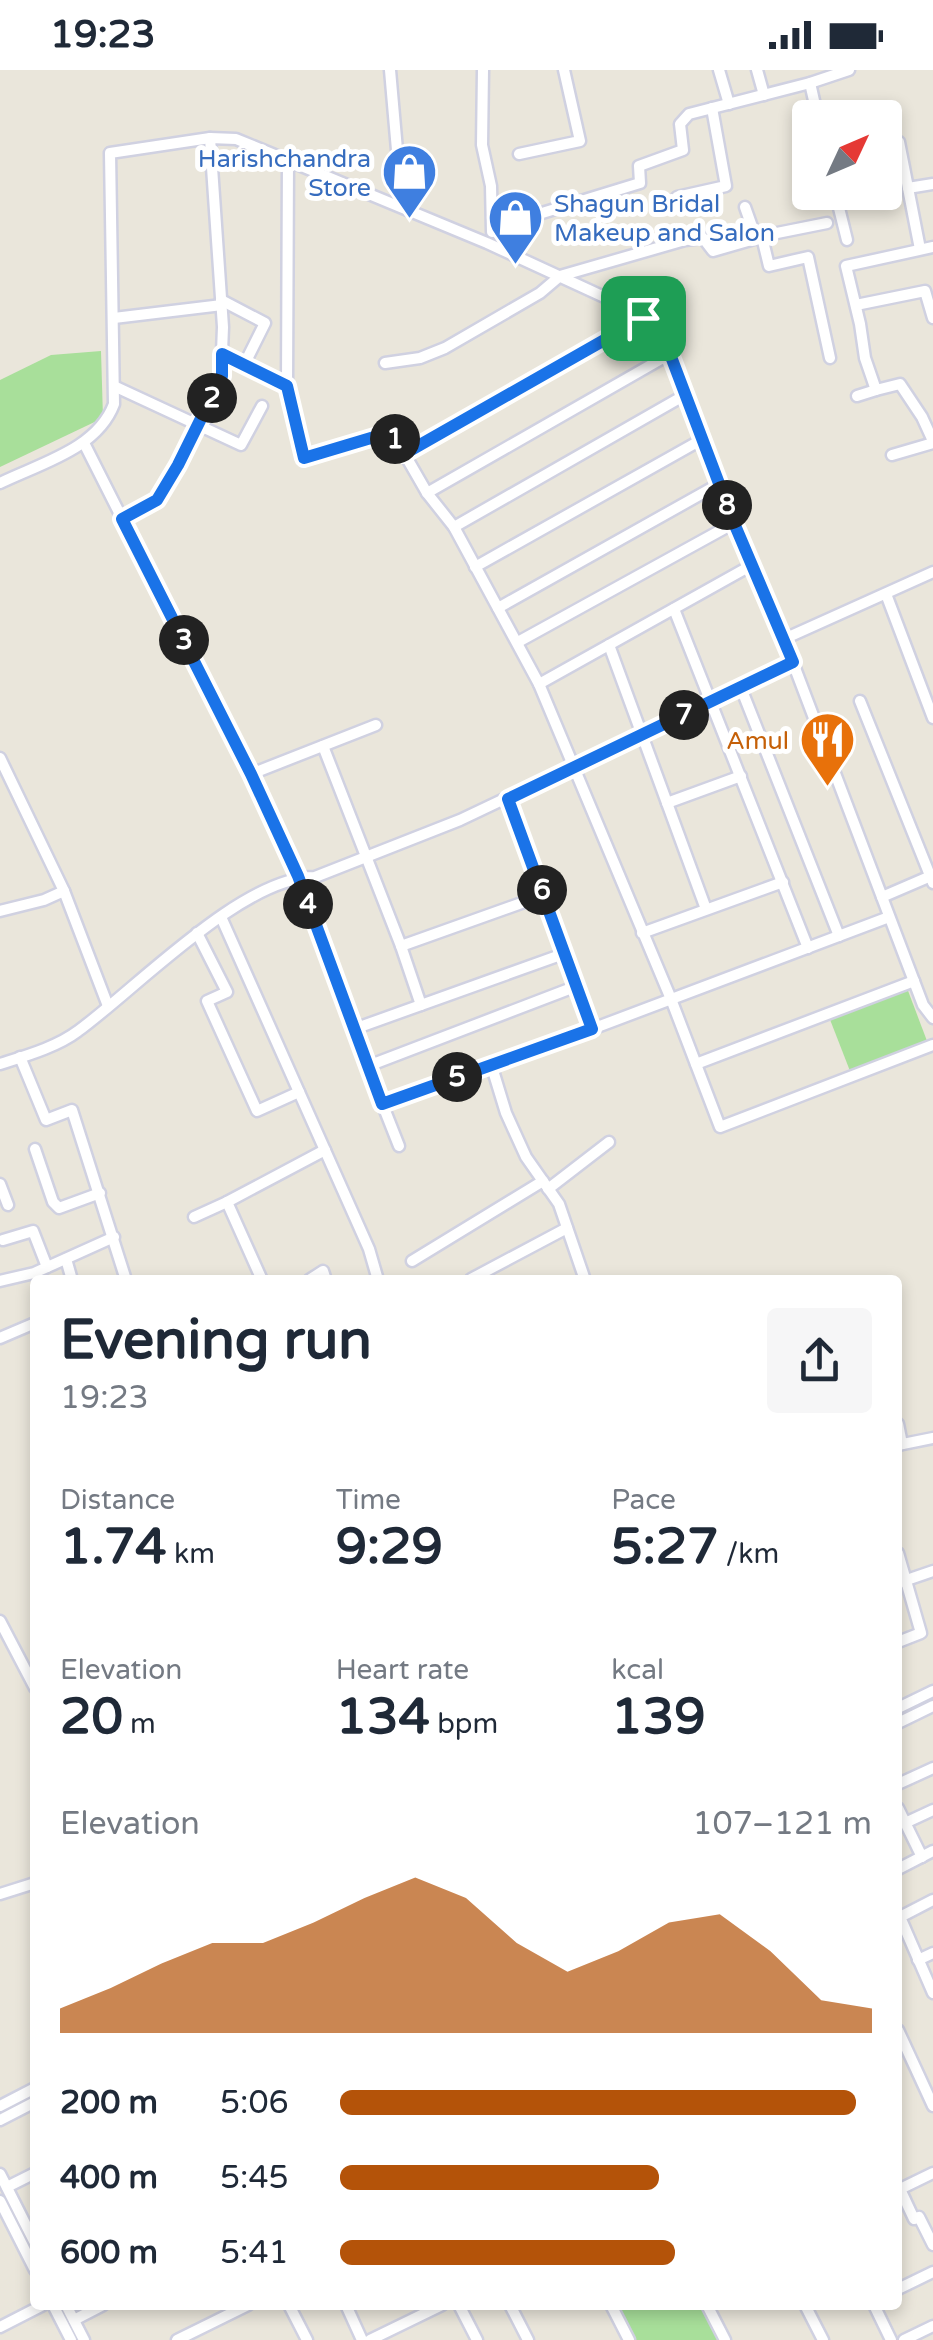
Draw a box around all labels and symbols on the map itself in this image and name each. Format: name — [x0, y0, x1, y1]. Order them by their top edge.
north arrow — [792, 100, 902, 210]
shop icon: Harishchandra Store — [380, 142, 440, 221]
place label: Harishchandra Store — [198, 144, 371, 203]
shop icon: Shagun Bridal Makeup and Salon — [485, 187, 545, 266]
place label: Shagun Bridal Makeup and Salon — [554, 189, 775, 248]
pin — [601, 276, 686, 361]
pin: 2 — [187, 373, 237, 423]
pin: 1 — [370, 414, 420, 464]
pin: 8 — [702, 480, 752, 530]
pin: 3 — [159, 615, 209, 665]
pin: 7 — [659, 690, 709, 740]
restaurant icon: Amul — [798, 710, 858, 789]
place label: Amul — [726, 726, 789, 756]
pin: 6 — [517, 865, 567, 915]
pin: 4 — [283, 879, 333, 929]
pin: 5 — [432, 1052, 482, 1102]

